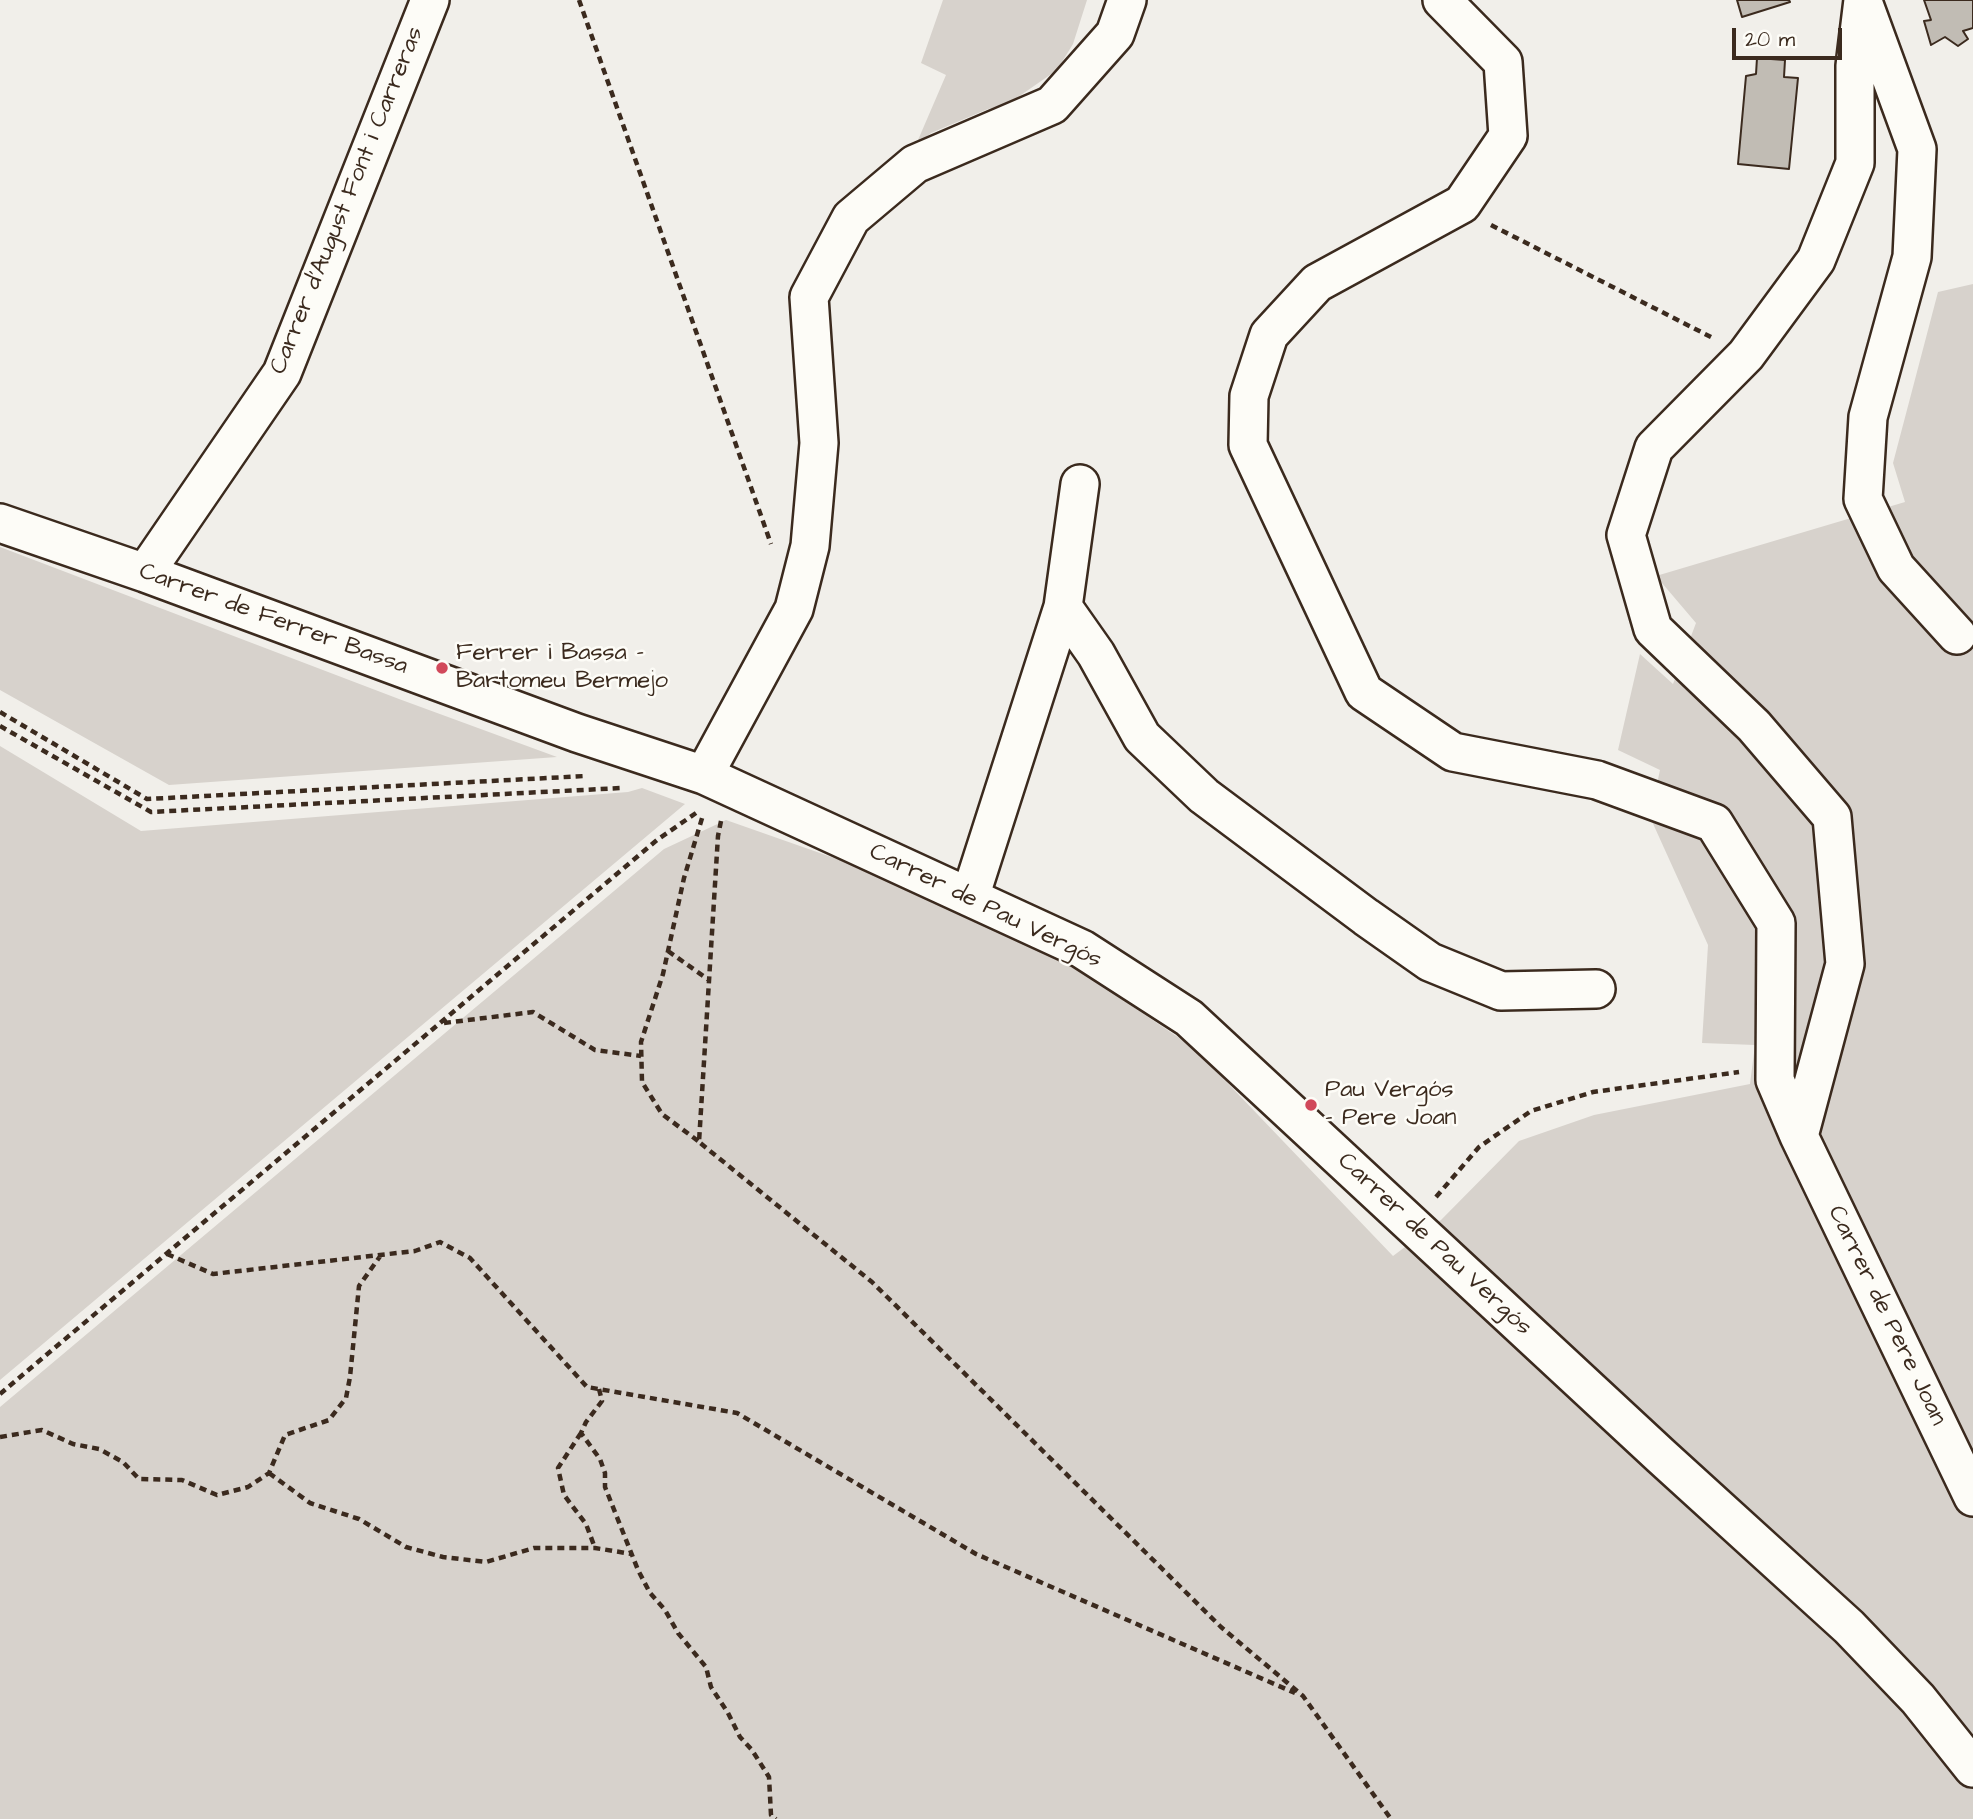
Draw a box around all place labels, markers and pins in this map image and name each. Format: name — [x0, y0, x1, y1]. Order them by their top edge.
place label: Ferrer i Bassa - Bartomeu Bermejo — [456, 640, 668, 696]
marker: Ferrer i Bassa - Bartomeu Bermejo — [434, 660, 450, 676]
place label: Pau Vergós - Pere Joan — [1325, 1077, 1457, 1133]
marker: Pau Vergós - Pere Joan — [1303, 1097, 1319, 1113]

